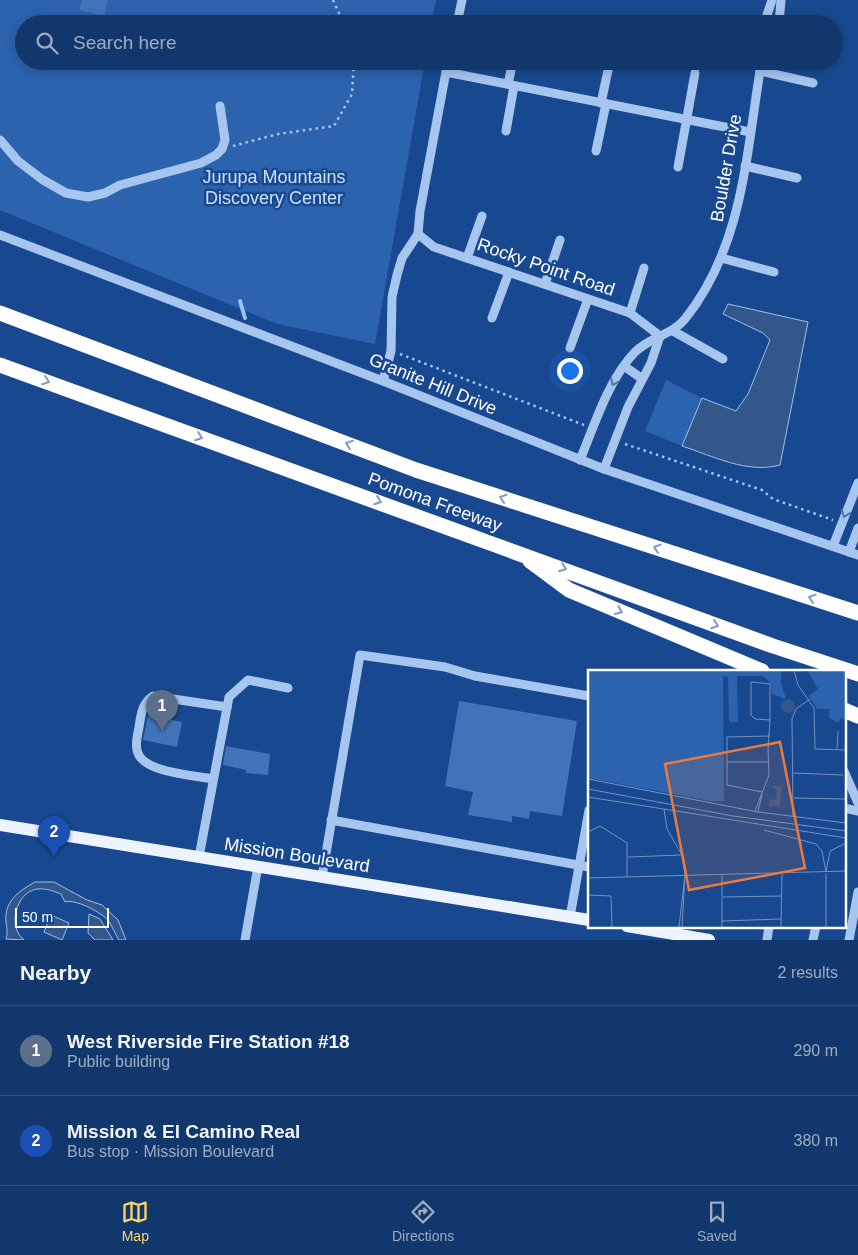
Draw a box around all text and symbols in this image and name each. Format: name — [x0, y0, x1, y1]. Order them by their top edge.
search box — [15, 15, 843, 70]
icon: search — [33, 29, 61, 57]
text: Search here — [73, 32, 177, 53]
street label: Boulder Drive — [707, 113, 745, 223]
park label: Jurupa Mountains Discovery Center — [202, 167, 346, 208]
street label: Rocky Point Road — [475, 234, 617, 300]
street label: Granite Hill Drive — [366, 349, 500, 419]
your location — [557, 358, 583, 384]
one-way arrow — [41, 375, 50, 385]
one-way arrow — [610, 377, 620, 386]
one-way arrow — [194, 431, 202, 441]
one-way arrow — [345, 440, 354, 450]
street label: Pomona Freeway — [365, 468, 505, 536]
one-way arrow — [499, 493, 507, 503]
one-way arrow — [373, 495, 381, 505]
one-way arrow — [841, 509, 851, 518]
one-way arrow — [654, 543, 662, 553]
one-way arrow — [558, 562, 567, 572]
one-way arrow — [808, 594, 816, 604]
one-way arrow — [614, 605, 623, 616]
one-way arrow — [711, 619, 719, 629]
inset map — [588, 670, 846, 928]
pin: 1 — [146, 690, 178, 731]
pin: 2 — [38, 816, 70, 857]
street label: Mission Boulevard — [223, 834, 371, 876]
scale bar — [15, 905, 109, 928]
text: 50 m — [22, 909, 53, 925]
text: Nearby — [20, 961, 91, 984]
text: 2 results — [778, 964, 838, 981]
text: West Riverside Fire Station #18 — [67, 1031, 350, 1052]
text: 1 — [32, 1042, 40, 1059]
text: 290 m — [794, 1042, 838, 1059]
text: Public building — [67, 1053, 170, 1070]
text: Mission & El Camino Real — [67, 1121, 300, 1142]
text: 2 — [32, 1132, 40, 1149]
text: 380 m — [794, 1132, 838, 1149]
text: Bus stop · Mission Boulevard — [67, 1143, 274, 1160]
tab: Map — [121, 1198, 149, 1244]
tab: Directions — [392, 1198, 454, 1244]
tab: Saved — [697, 1198, 737, 1244]

